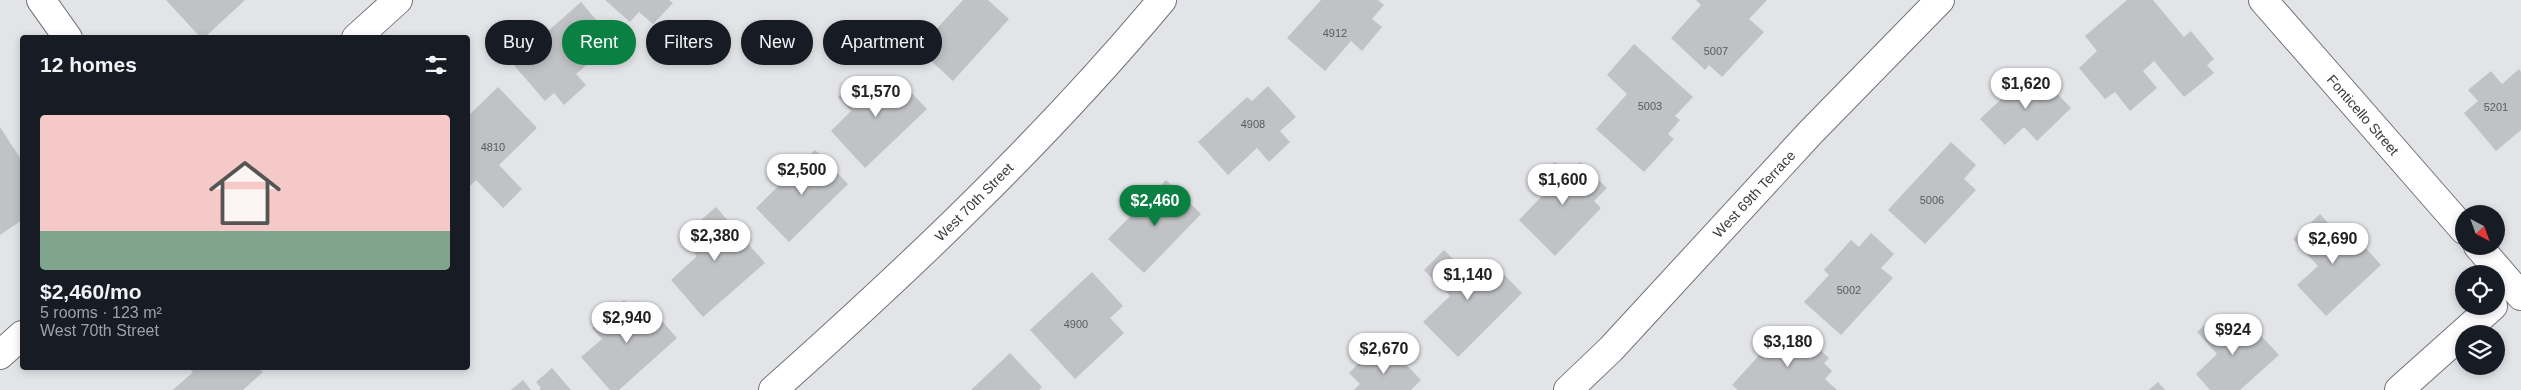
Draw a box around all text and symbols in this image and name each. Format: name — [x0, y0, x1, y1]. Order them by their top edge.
chip: Buy — [485, 20, 552, 65]
chip: Rent — [562, 20, 636, 65]
chip: Filters — [646, 20, 731, 65]
chip: New — [741, 20, 813, 65]
chip: Apartment — [823, 20, 942, 65]
house number: 4912 — [1323, 27, 1347, 39]
house number: 5007 — [1704, 45, 1728, 57]
icon: filters — [422, 51, 450, 79]
text: 12 homes — [40, 53, 137, 76]
pin: $1,620 — [1985, 68, 2067, 110]
street label: Fonticello Street — [2324, 72, 2402, 158]
text: $1,620 — [2002, 75, 2050, 92]
pin: $1,570 — [835, 76, 917, 118]
text: $1,570 — [852, 83, 900, 100]
house number: 5003 — [1638, 100, 1662, 112]
house number: 5201 — [2484, 101, 2508, 113]
house number: 4908 — [1241, 118, 1265, 130]
house number: 4810 — [481, 141, 505, 153]
street label: West 69th Terrace — [1710, 147, 1799, 241]
icon: home — [200, 148, 290, 238]
pin: $2,500 — [761, 154, 843, 196]
street label: West 70th Street — [932, 159, 1017, 244]
text: $2,500 — [778, 161, 826, 178]
pin: $1,600 — [1522, 164, 1604, 206]
text: $1,600 — [1539, 171, 1587, 188]
pin: $2,460 — [1114, 184, 1196, 227]
text: $2,460 — [1131, 192, 1179, 209]
house number: 5006 — [1920, 194, 1944, 206]
north arrow — [2455, 205, 2505, 255]
map controls — [2455, 205, 2505, 375]
pin: $2,380 — [674, 220, 756, 262]
pin: $2,690 — [2292, 222, 2374, 265]
text: $2,380 — [691, 227, 739, 244]
text: $2,690 — [2309, 230, 2357, 247]
pin: $1,140 — [1427, 258, 1509, 301]
button: locate — [2455, 265, 2505, 315]
text: $1,140 — [1444, 266, 1492, 283]
text: $2,460/mo — [40, 280, 142, 303]
house number: 5002 — [1837, 284, 1861, 296]
pin: $2,940 — [586, 302, 668, 344]
text: 5 rooms · 123 m² — [40, 304, 162, 321]
text: $2,940 — [603, 309, 651, 326]
pin: $924 — [2203, 314, 2263, 356]
house number: 4900 — [1064, 318, 1088, 330]
text: $924 — [2215, 321, 2251, 338]
text: West 70th Street — [40, 322, 159, 339]
button: layers — [2455, 325, 2505, 375]
pin: $3,180 — [1747, 326, 1829, 368]
pin: $2,670 — [1343, 332, 1425, 375]
text: $3,180 — [1764, 333, 1812, 350]
text: $2,670 — [1360, 340, 1408, 357]

